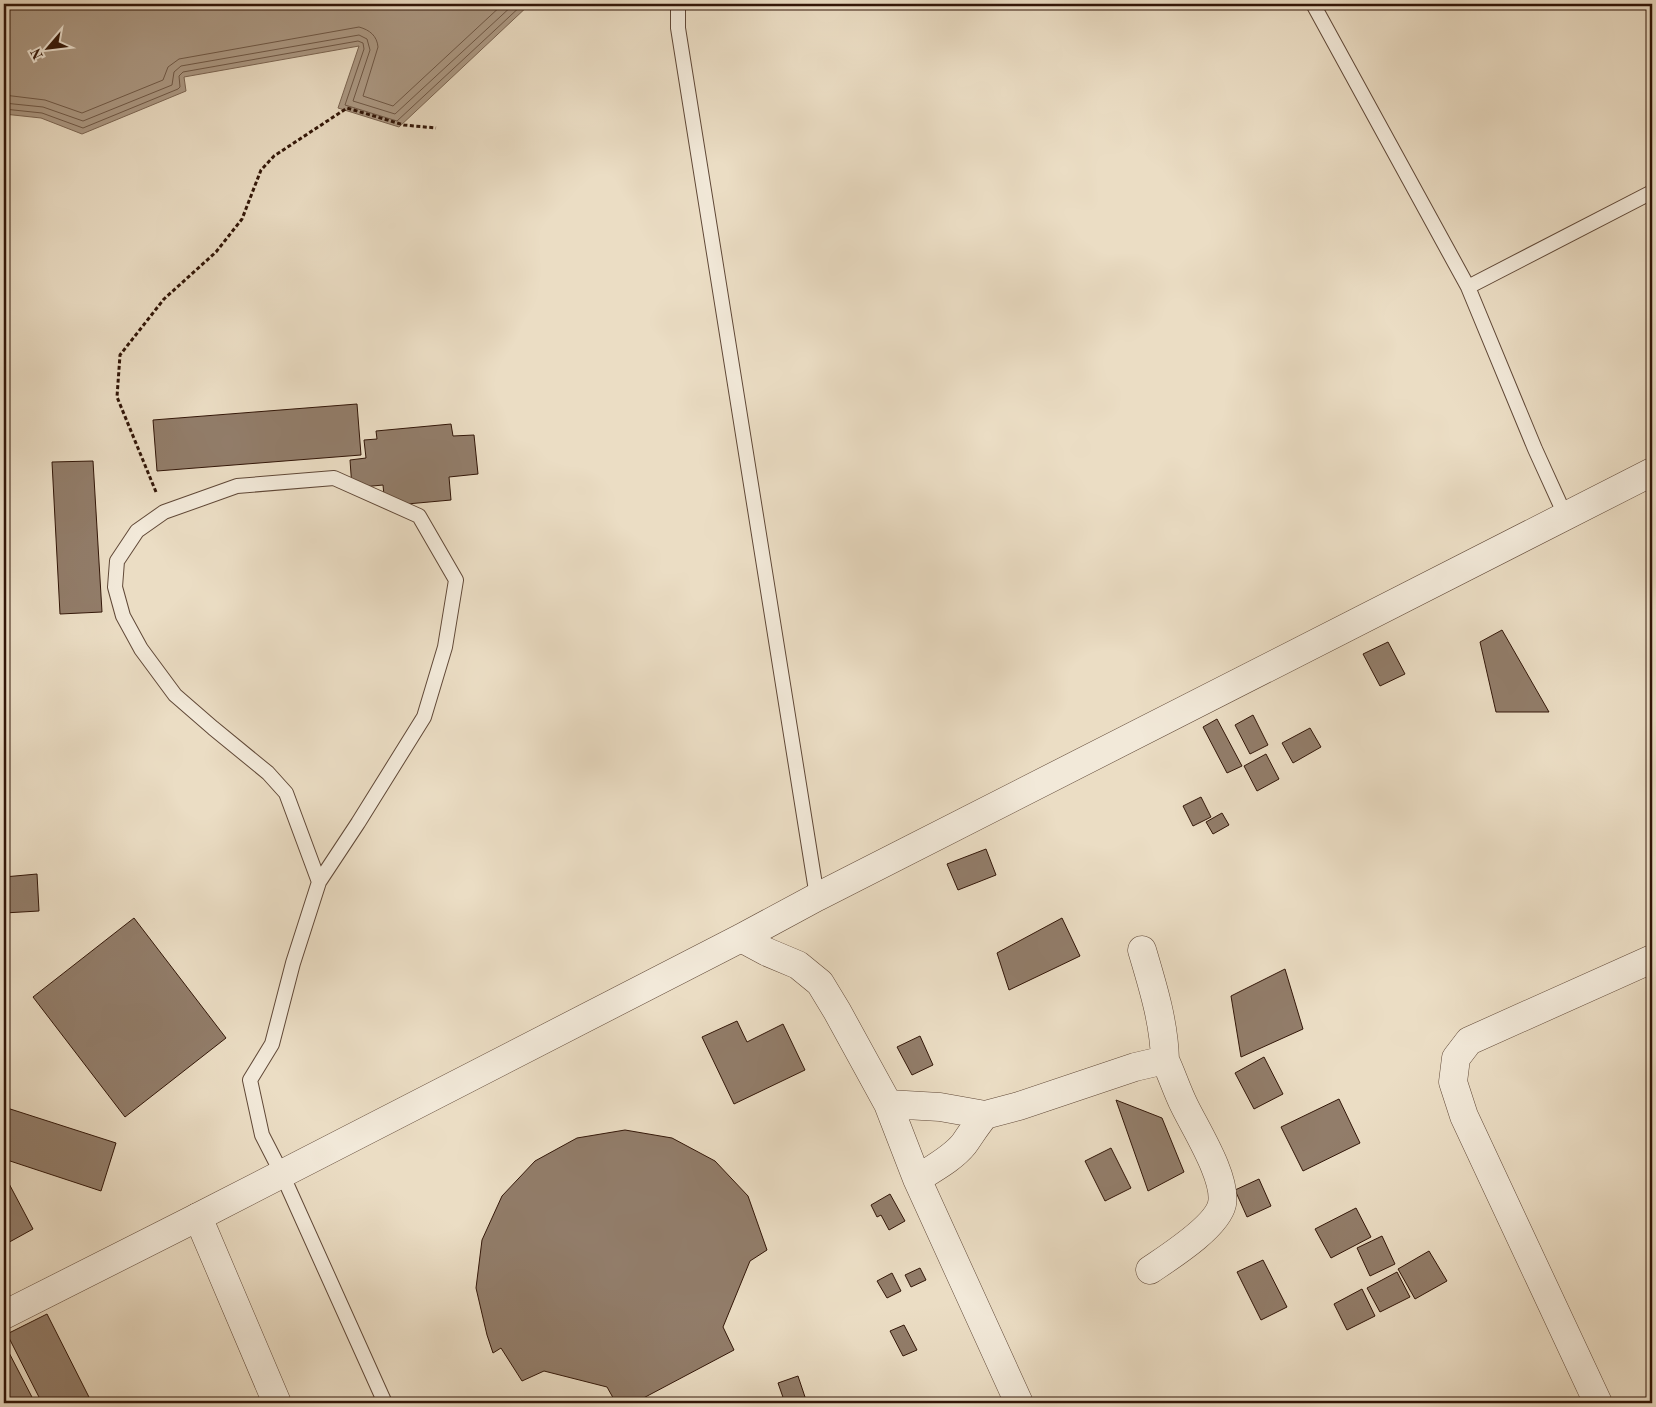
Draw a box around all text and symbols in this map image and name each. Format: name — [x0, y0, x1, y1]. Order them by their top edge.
north arrow — [22, 22, 72, 72]
text: N — [29, 45, 46, 62]

